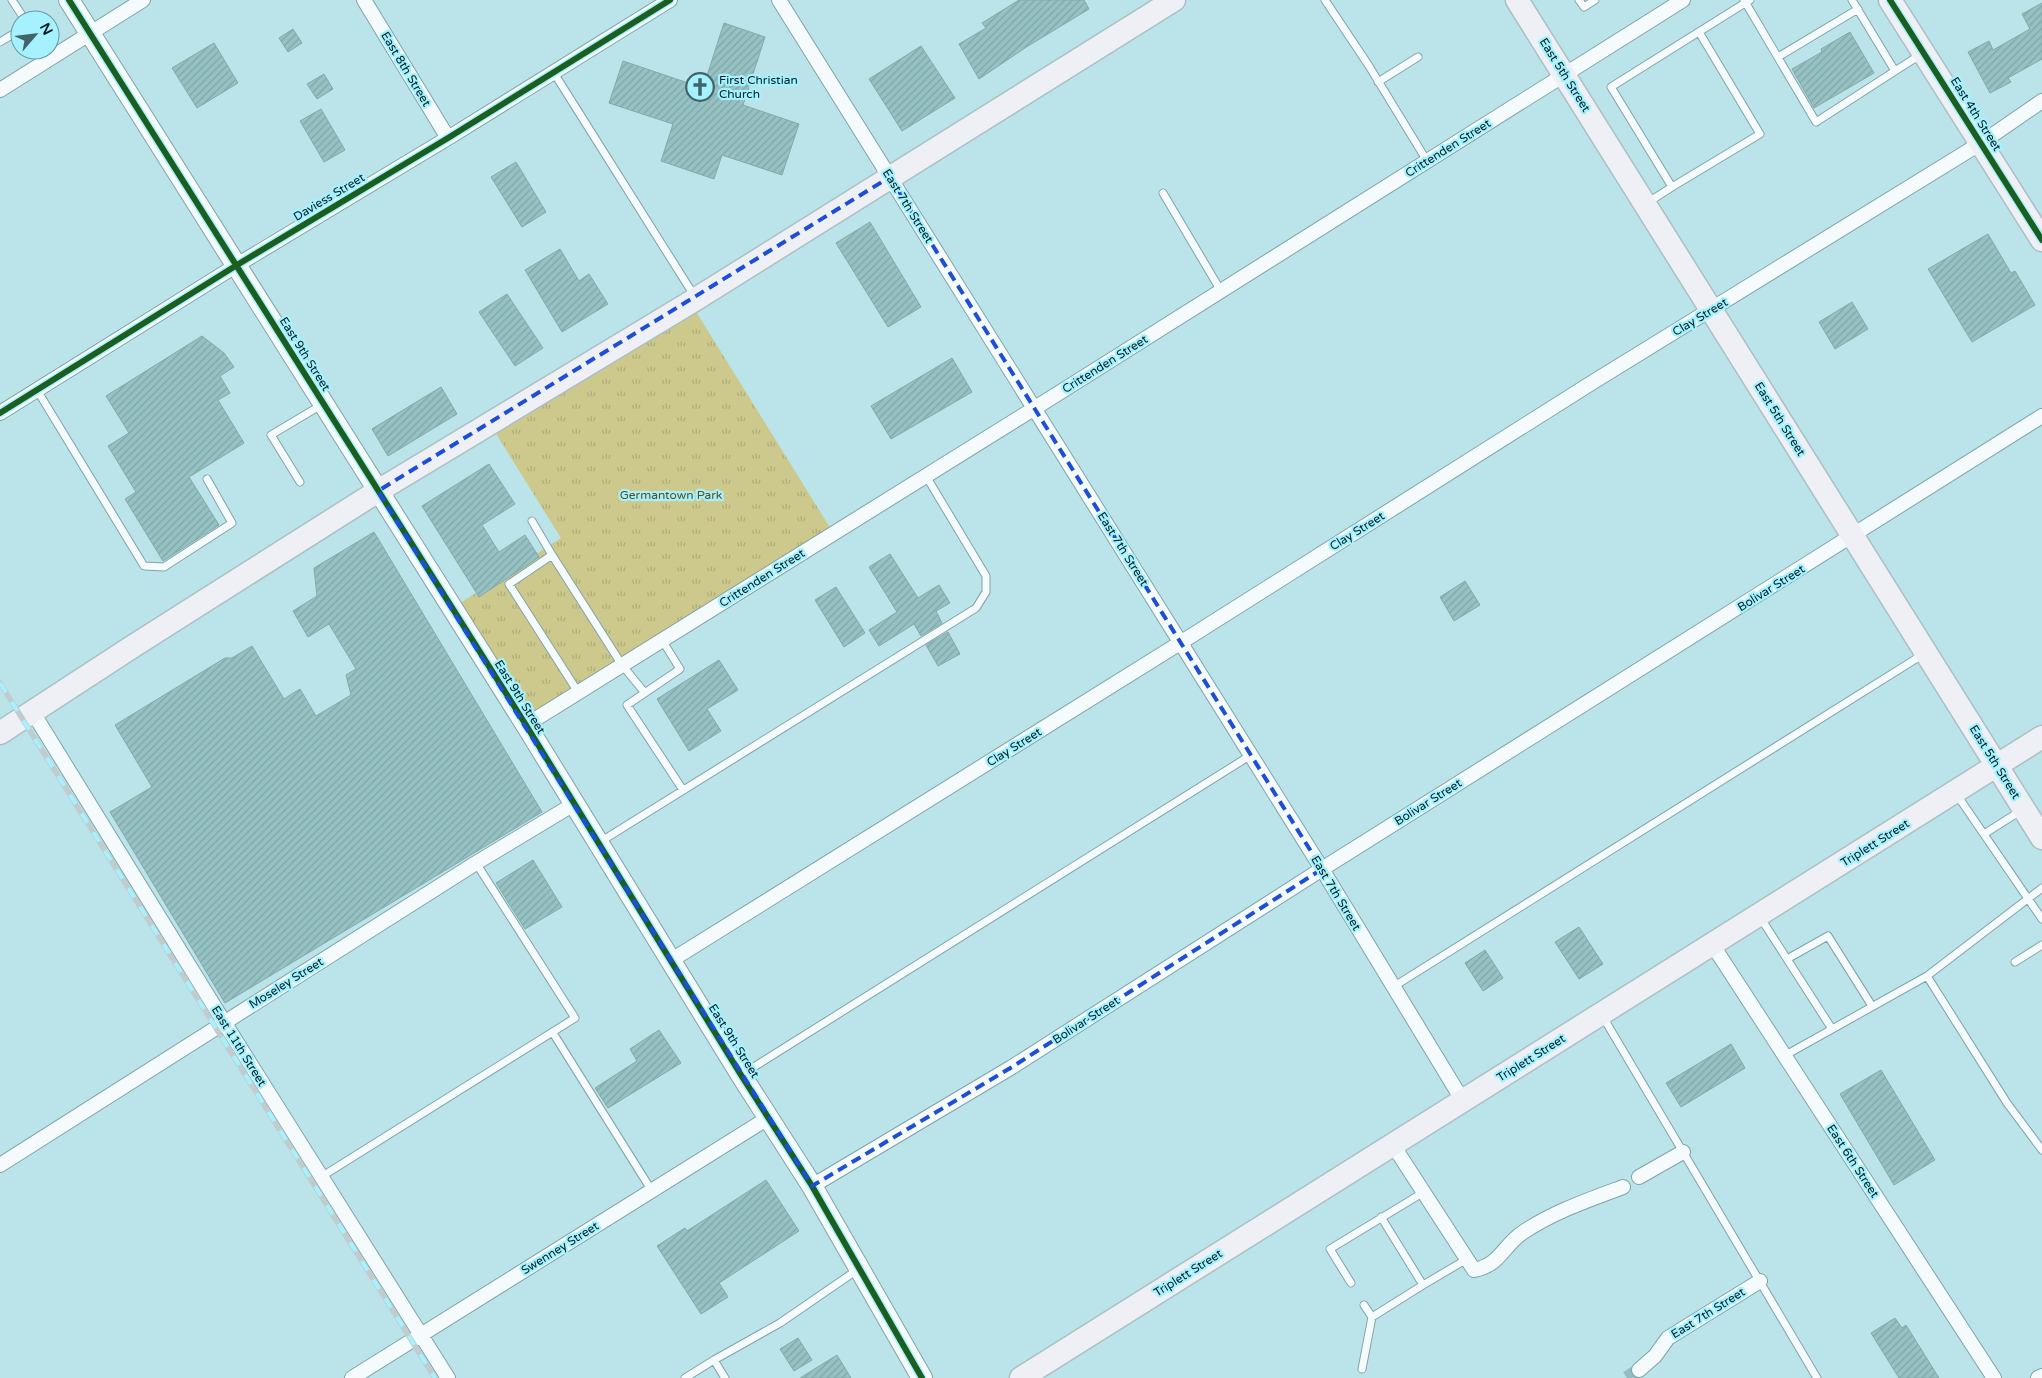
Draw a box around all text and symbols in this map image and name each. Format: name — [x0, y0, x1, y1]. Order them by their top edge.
north arrow — [10, 10, 60, 60]
text: N — [36, 20, 56, 38]
street label: East 8th Street — [378, 29, 434, 109]
street label: East 5th Street — [1537, 35, 1594, 115]
church icon: First Christian Church — [685, 72, 715, 102]
place label: First Christian Church — [719, 73, 798, 101]
street label: East 4th Street — [1948, 74, 2005, 154]
street label: Crittenden Street — [1403, 116, 1494, 180]
street label: East 7th Street — [880, 166, 937, 246]
street label: Daviess Street — [291, 170, 368, 224]
street label: Clay Street — [1670, 295, 1730, 339]
street label: East 9th Street — [277, 314, 334, 394]
street label: Crittenden Street — [1060, 332, 1151, 396]
street label: East 5th Street — [1752, 379, 1809, 459]
park label: Germantown Park — [620, 488, 723, 502]
street label: Clay Street — [1327, 508, 1387, 553]
street label: East 7th Street — [1095, 509, 1152, 589]
street label: Crittenden Street — [717, 546, 808, 610]
street label: Bolivar Street — [1735, 562, 1808, 614]
street label: East 9th Street — [492, 657, 549, 737]
street label: East 5th Street — [1967, 722, 2024, 802]
street label: Clay Street — [984, 724, 1044, 769]
street label: Bolivar Street — [1392, 776, 1465, 828]
street label: Triplett Street — [1838, 816, 1912, 870]
street label: East 7th Street — [1308, 853, 1364, 933]
street label: Moseley Street — [246, 954, 326, 1011]
street label: Bolivar Street — [1050, 993, 1122, 1047]
street label: East 9th Street — [706, 1001, 763, 1081]
street label: East 11th Street — [209, 1003, 270, 1089]
street label: Triplett Street — [1494, 1031, 1568, 1085]
street label: East 6th Street — [1824, 1122, 1882, 1201]
street label: Swenney Street — [519, 1218, 602, 1277]
street label: Triplett Street — [1151, 1246, 1225, 1300]
street label: East 7th Street — [1668, 1284, 1748, 1341]

